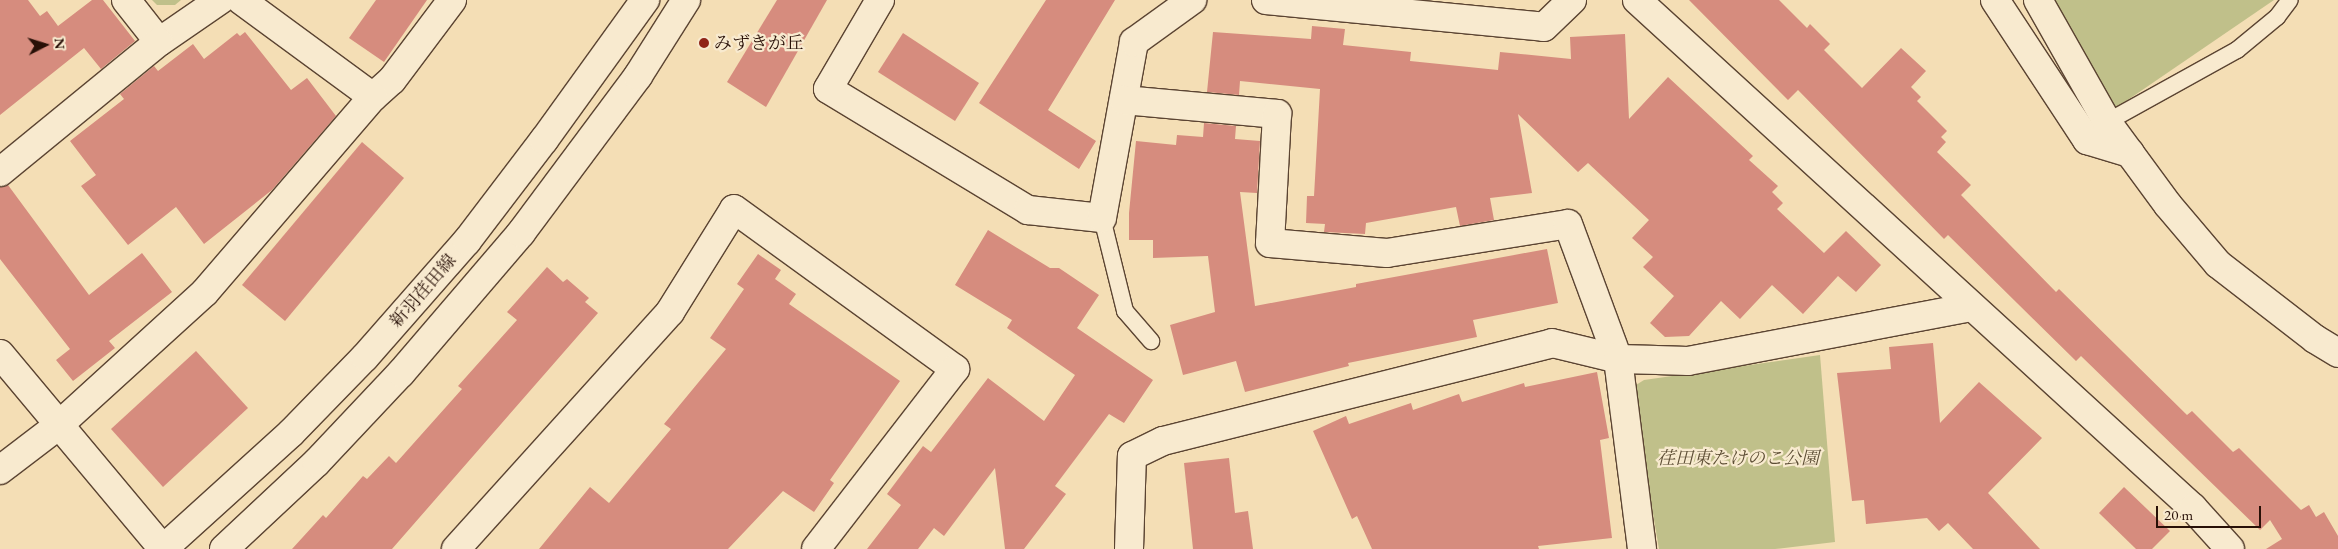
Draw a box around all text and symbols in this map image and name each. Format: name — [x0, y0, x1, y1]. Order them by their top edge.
north arrow — [20, 20, 70, 70]
place label: みずきが丘 — [714, 32, 804, 54]
text: N — [50, 37, 69, 50]
marker: みずきが丘 — [698, 37, 710, 49]
street label: 新羽荏田線 — [385, 250, 461, 332]
park label: 荏田東たけのこ公園 — [1657, 447, 1819, 469]
scale bar — [2158, 496, 2263, 528]
text: 20 m — [2164, 505, 2193, 524]

